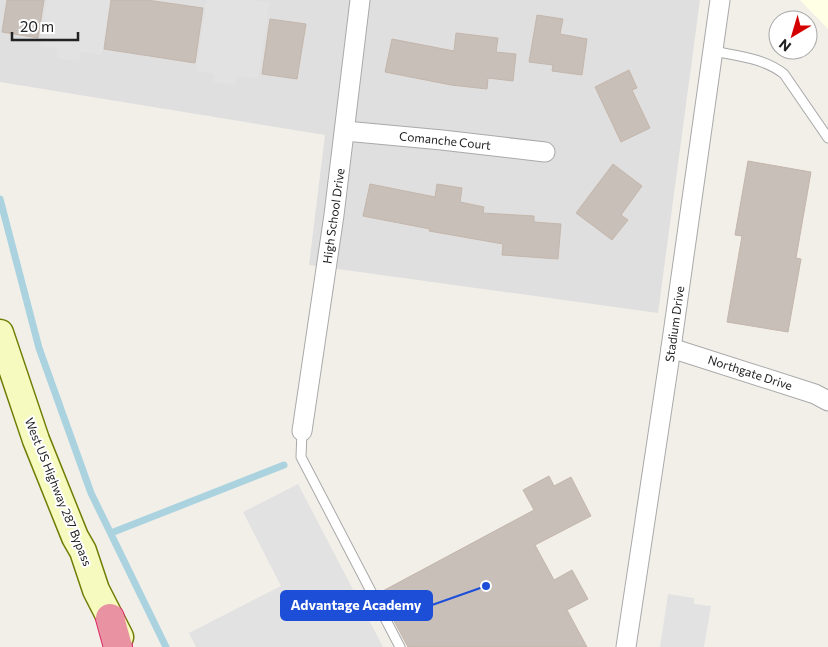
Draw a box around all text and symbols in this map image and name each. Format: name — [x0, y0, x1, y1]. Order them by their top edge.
scale bar — [12, 10, 79, 42]
north arrow — [768, 10, 818, 60]
text: 20 m — [20, 17, 54, 35]
text: N — [775, 36, 794, 56]
street label: Comanche Court — [398, 128, 492, 152]
street label: High School Drive — [319, 167, 347, 265]
street label: Stadium Drive — [662, 285, 686, 363]
street label: Northgate Drive — [706, 352, 794, 392]
street label: West US Highway 287 Bypass — [23, 415, 95, 568]
callout: Advantage Academy — [281, 591, 432, 620]
text: Advantage Academy — [291, 596, 422, 613]

